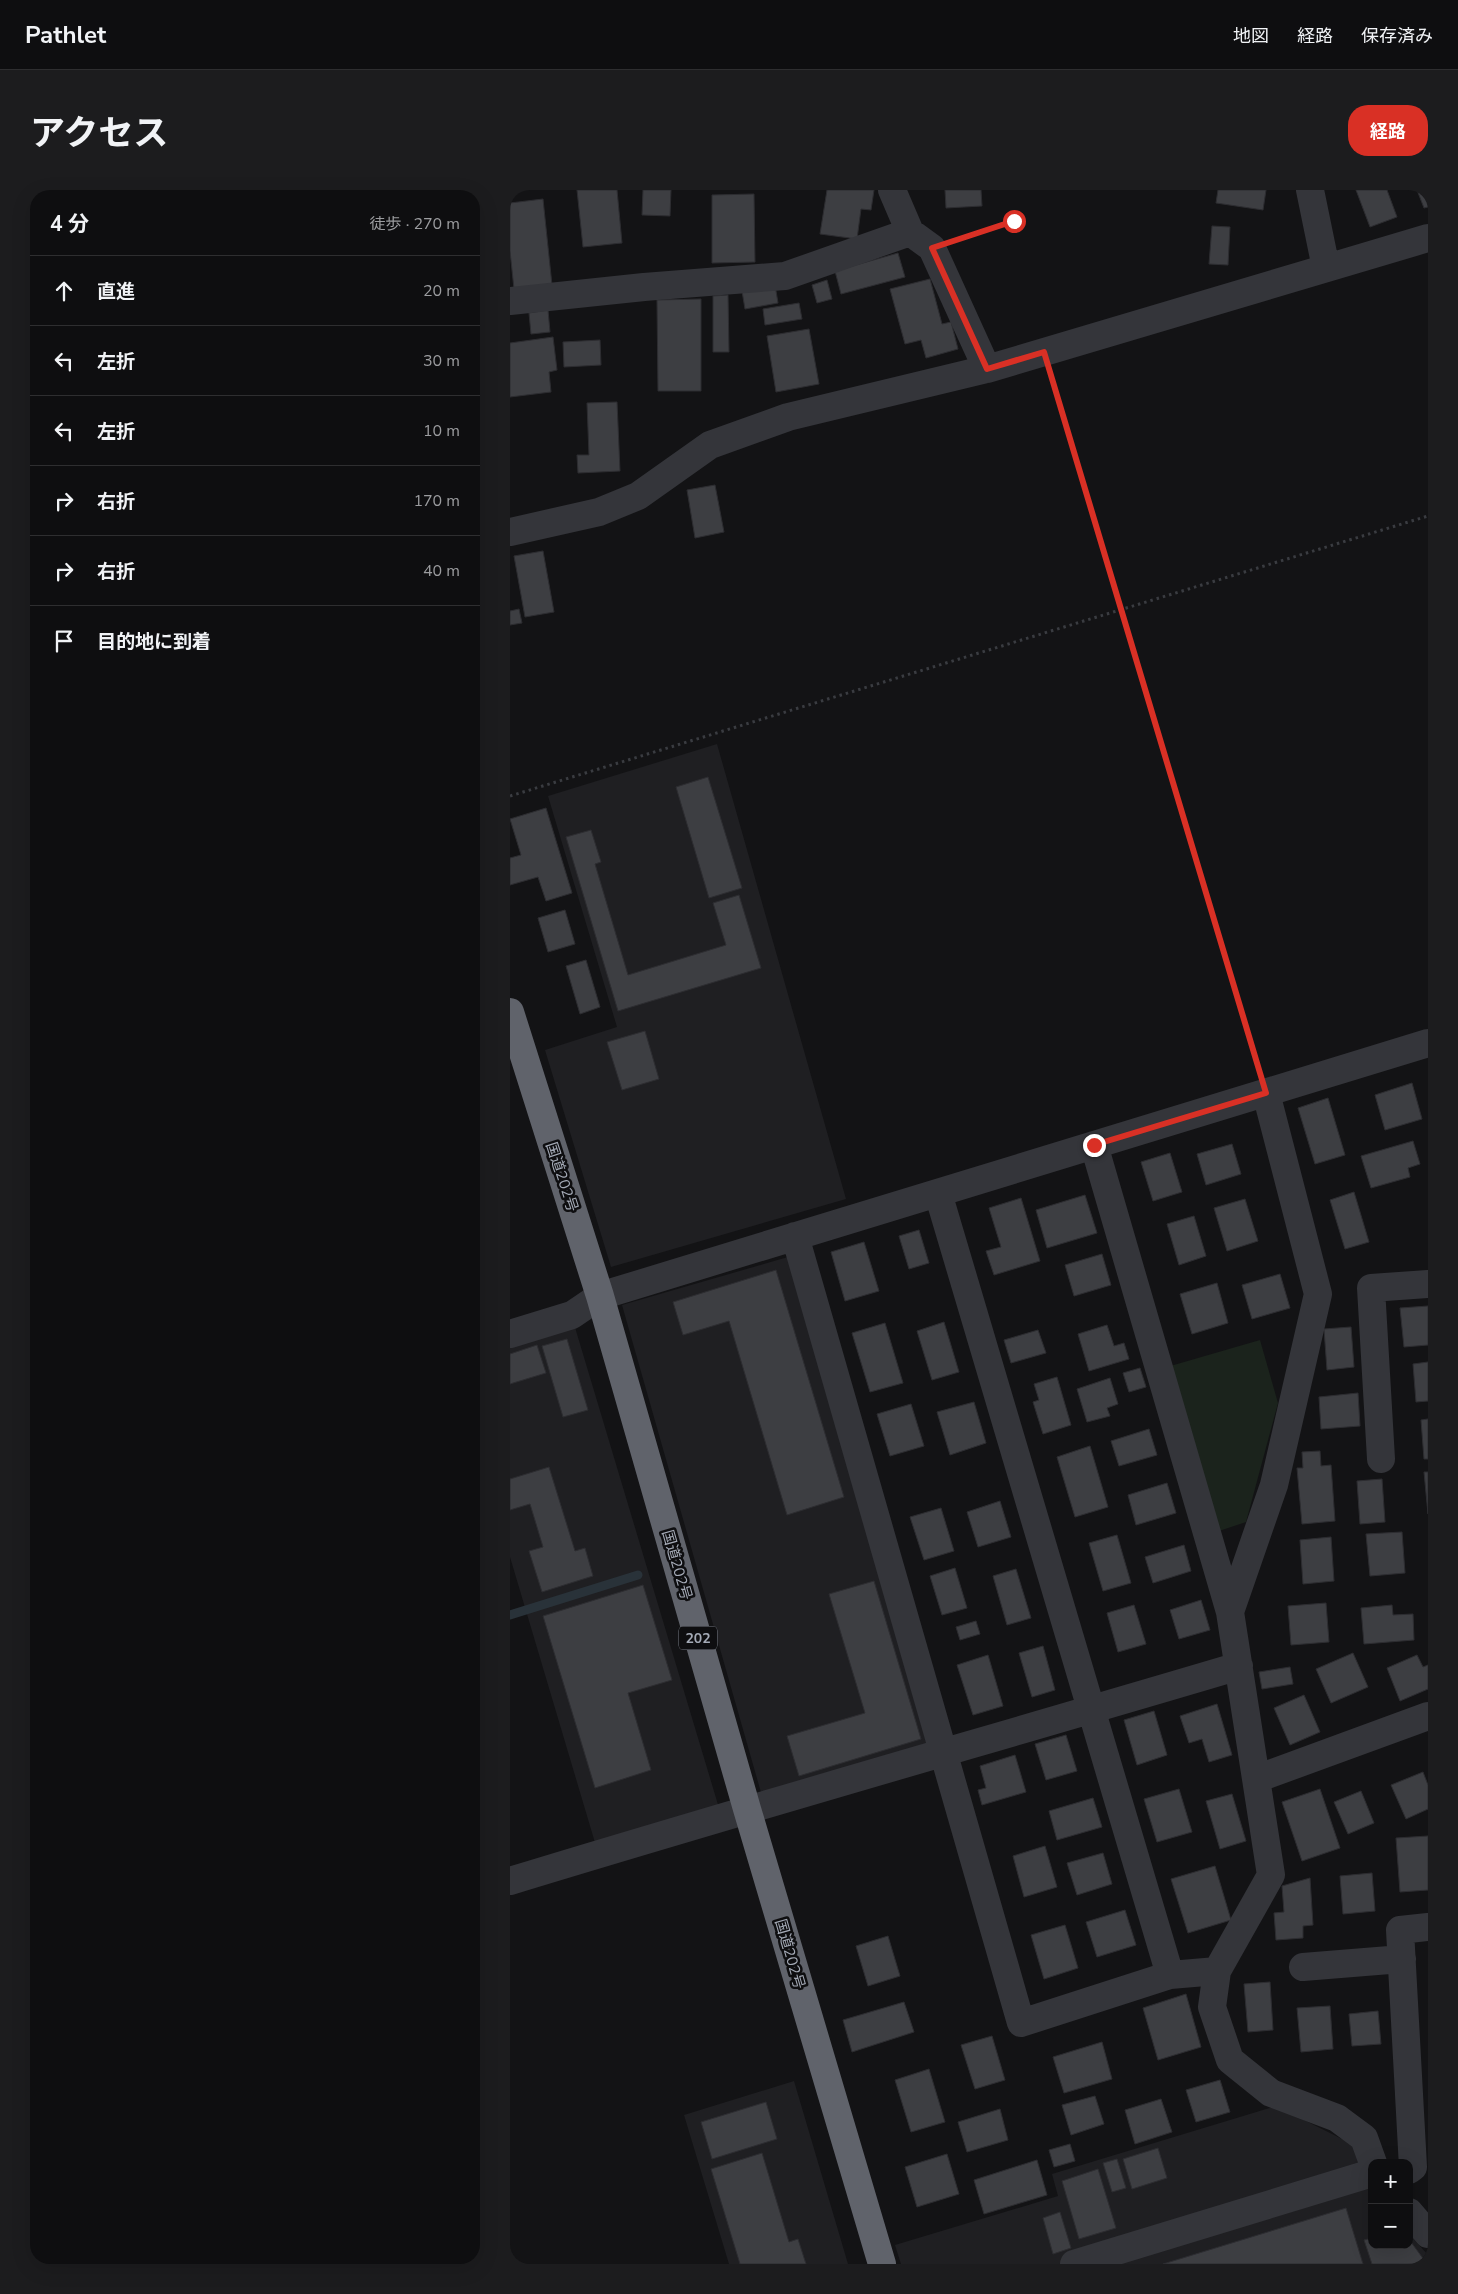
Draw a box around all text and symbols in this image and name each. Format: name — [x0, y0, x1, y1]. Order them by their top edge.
text: Pathlet — [25, 19, 106, 51]
text: 地図 — [1233, 24, 1269, 48]
text: 経路 — [1297, 24, 1333, 48]
text: 保存済み — [1361, 24, 1433, 48]
button: 経路 — [1348, 105, 1428, 156]
text: アクセス — [30, 110, 168, 157]
text: 4 分 — [50, 210, 89, 238]
route start — [1003, 210, 1026, 233]
text: 徒歩 · 270 m — [370, 213, 460, 235]
icon: ahead — [50, 277, 78, 305]
text: 直進 — [97, 279, 135, 305]
text: 20 m — [423, 280, 460, 302]
icon: left — [50, 347, 78, 375]
text: 左折 — [97, 349, 135, 375]
text: 30 m — [423, 350, 460, 372]
icon: left — [50, 417, 78, 445]
text: 左折 — [97, 419, 135, 445]
text: 10 m — [423, 420, 460, 442]
icon: right — [50, 487, 78, 515]
text: 右折 — [97, 489, 135, 515]
text: 170 m — [413, 490, 460, 512]
icon: right — [50, 557, 78, 585]
text: 右折 — [97, 559, 135, 585]
text: 40 m — [423, 560, 460, 582]
icon: arrive — [50, 627, 78, 655]
text: 目的地に到着 — [97, 629, 211, 655]
route end — [1083, 1134, 1106, 1157]
street label: 国道202号 — [541, 1140, 583, 1214]
street label: 国道202号 — [657, 1528, 697, 1602]
road number: 202 — [679, 1626, 717, 1650]
street label: 国道202号 — [770, 1917, 810, 1991]
map controls — [1368, 2159, 1413, 2249]
button: + — [1368, 2159, 1413, 2204]
button: − — [1368, 2204, 1413, 2249]

